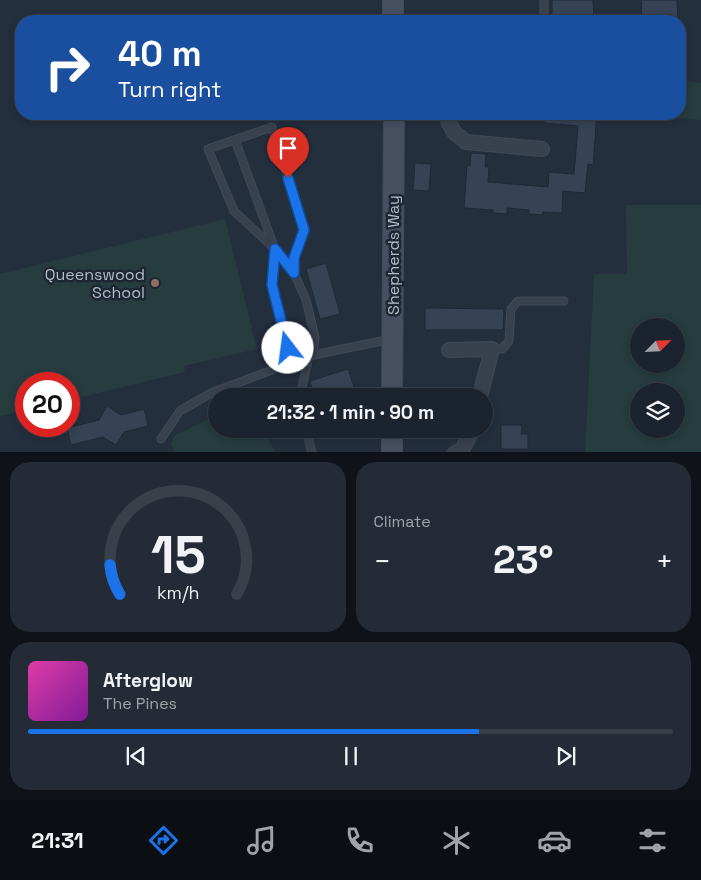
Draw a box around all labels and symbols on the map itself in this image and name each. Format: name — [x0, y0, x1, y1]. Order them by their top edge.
pin — [267, 127, 309, 178]
street label: Shepherds Way — [383, 195, 404, 315]
place label: Queenswood School — [45, 264, 145, 303]
marker: Queenswood School — [149, 277, 161, 289]
north arrow — [630, 318, 685, 372]
position arrow — [261, 321, 313, 373]
speed limit sign: 20 — [15, 372, 80, 437]

